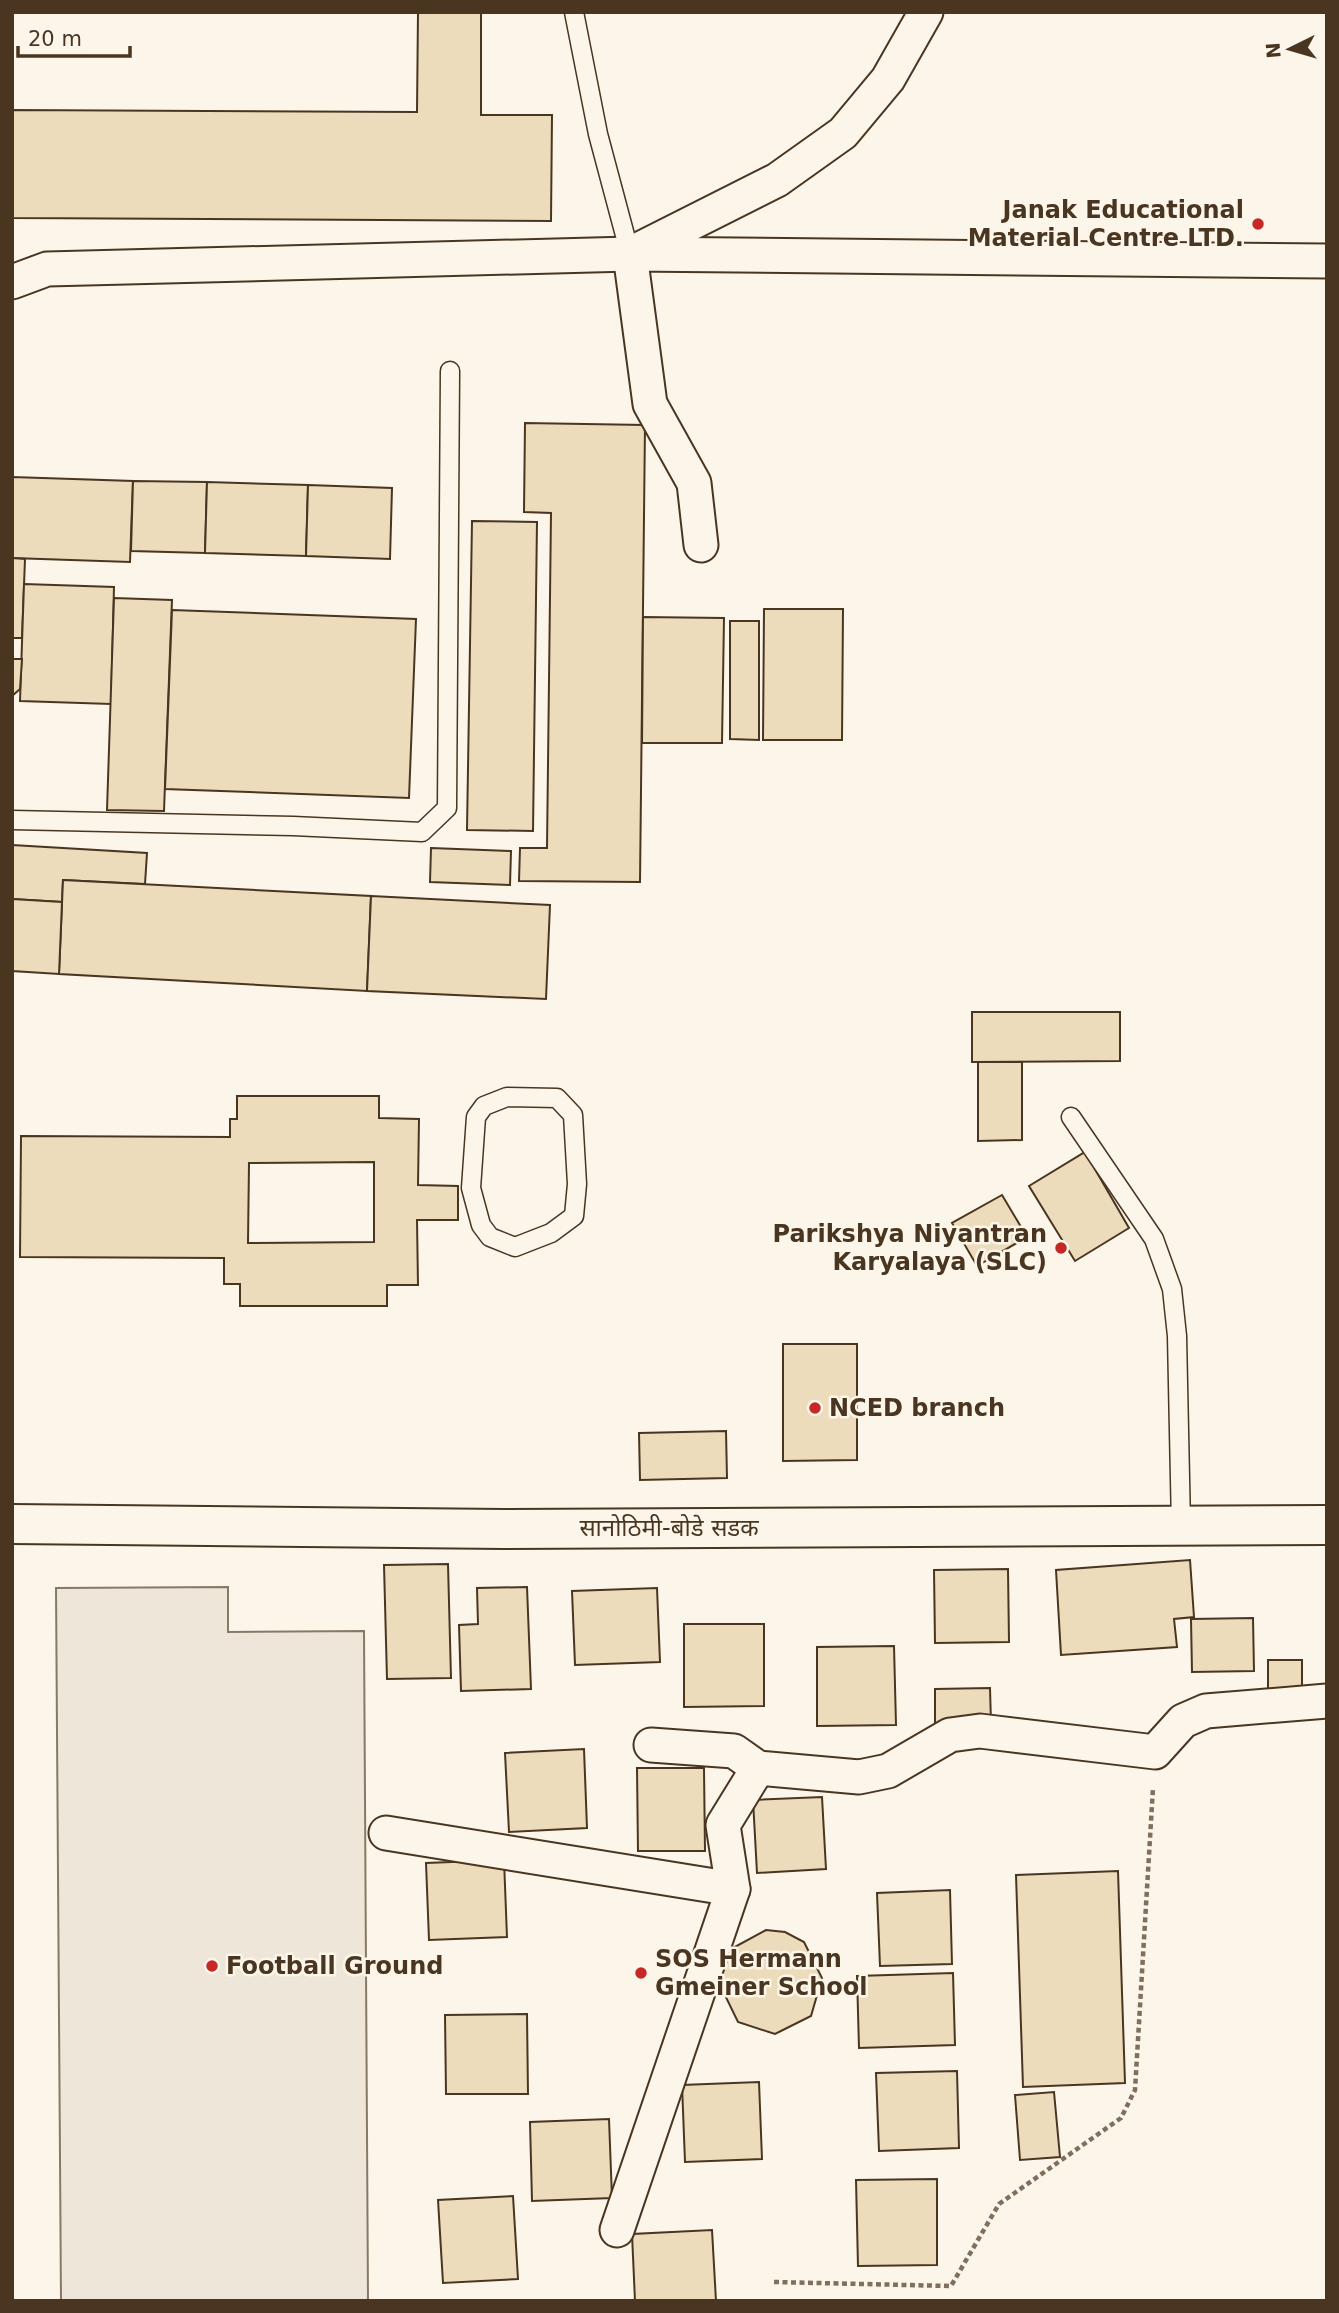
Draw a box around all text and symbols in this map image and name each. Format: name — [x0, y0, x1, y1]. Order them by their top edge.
scale bar — [18, 14, 130, 58]
north arrow — [1255, 14, 1325, 84]
text: 20 m — [28, 27, 82, 51]
text: N — [1261, 42, 1285, 59]
place label: Janak Educational Material Centre LTD. — [968, 196, 1244, 252]
marker: Janak Educational Material Centre LTD. — [1250, 216, 1266, 232]
place label: Parikshya Niyantran Karyalaya (SLC) — [772, 1220, 1047, 1276]
marker: Parikshya Niyantran Karyalaya (SLC) — [1053, 1240, 1069, 1256]
place label: NCED branch — [829, 1394, 1005, 1422]
marker: NCED branch — [807, 1400, 823, 1416]
street label: सानोठिमी-बोडे सडक — [579, 1514, 759, 1542]
place label: SOS Hermann Gmeiner School — [655, 1945, 868, 2001]
place label: Football Ground — [226, 1952, 443, 1980]
marker: Football Ground — [204, 1958, 220, 1974]
marker: SOS Hermann Gmeiner School — [633, 1965, 649, 1981]

